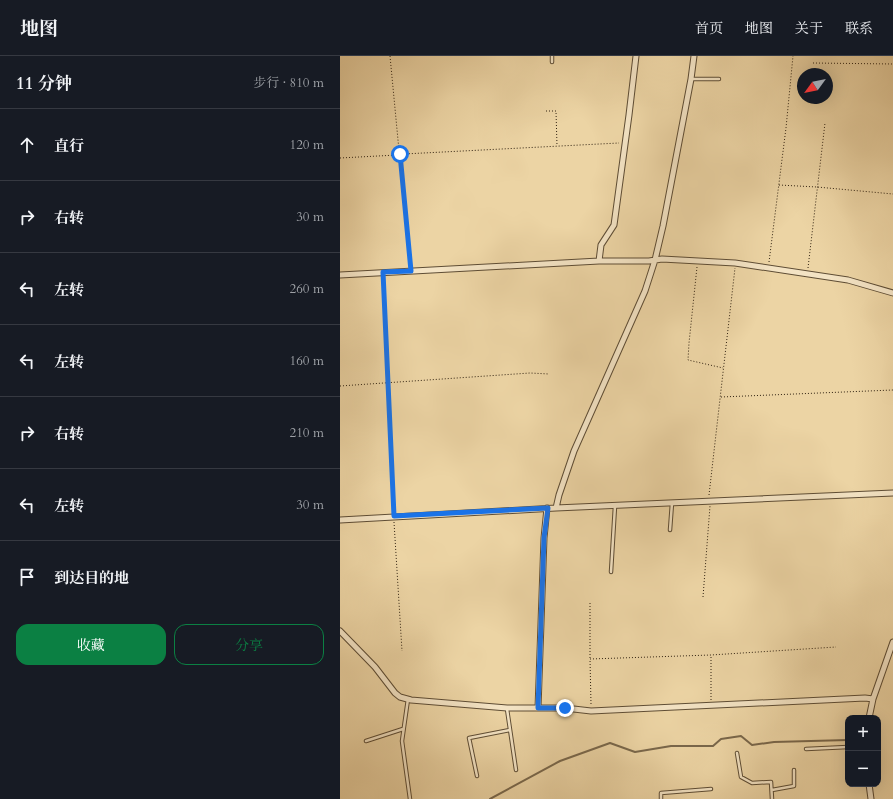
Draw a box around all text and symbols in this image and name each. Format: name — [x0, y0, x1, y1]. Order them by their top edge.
text: 地图 — [20, 16, 58, 42]
text: 首页 — [695, 19, 723, 38]
text: 地图 — [745, 19, 773, 38]
text: 关于 — [795, 19, 823, 38]
text: 联系 — [845, 19, 873, 38]
north arrow — [797, 68, 833, 104]
text: 11 分钟 — [16, 72, 72, 95]
text: 步行 · 810 m — [253, 74, 324, 92]
icon: ahead — [16, 134, 38, 156]
text: 直行 — [54, 136, 84, 156]
text: 120 m — [290, 136, 324, 154]
route start — [391, 145, 409, 163]
icon: right — [16, 206, 38, 228]
text: 右转 — [54, 208, 84, 228]
text: 30 m — [296, 208, 324, 226]
icon: left — [16, 278, 38, 300]
text: 左转 — [54, 280, 84, 300]
text: 260 m — [290, 280, 324, 298]
icon: left — [16, 350, 38, 372]
text: 左转 — [54, 352, 84, 372]
text: 160 m — [290, 352, 324, 370]
icon: right — [16, 422, 38, 444]
text: 右转 — [54, 424, 84, 444]
text: 210 m — [290, 424, 324, 442]
icon: left — [16, 494, 38, 516]
text: 左转 — [54, 496, 84, 516]
text: 30 m — [296, 496, 324, 514]
icon: arrive — [16, 566, 38, 588]
text: 到达目的地 — [54, 568, 129, 588]
button: 收藏 — [16, 624, 166, 665]
button: 分享 — [174, 624, 324, 665]
route end — [556, 699, 574, 717]
map controls — [845, 715, 881, 787]
button: + — [845, 715, 881, 751]
button: − — [845, 751, 881, 787]

